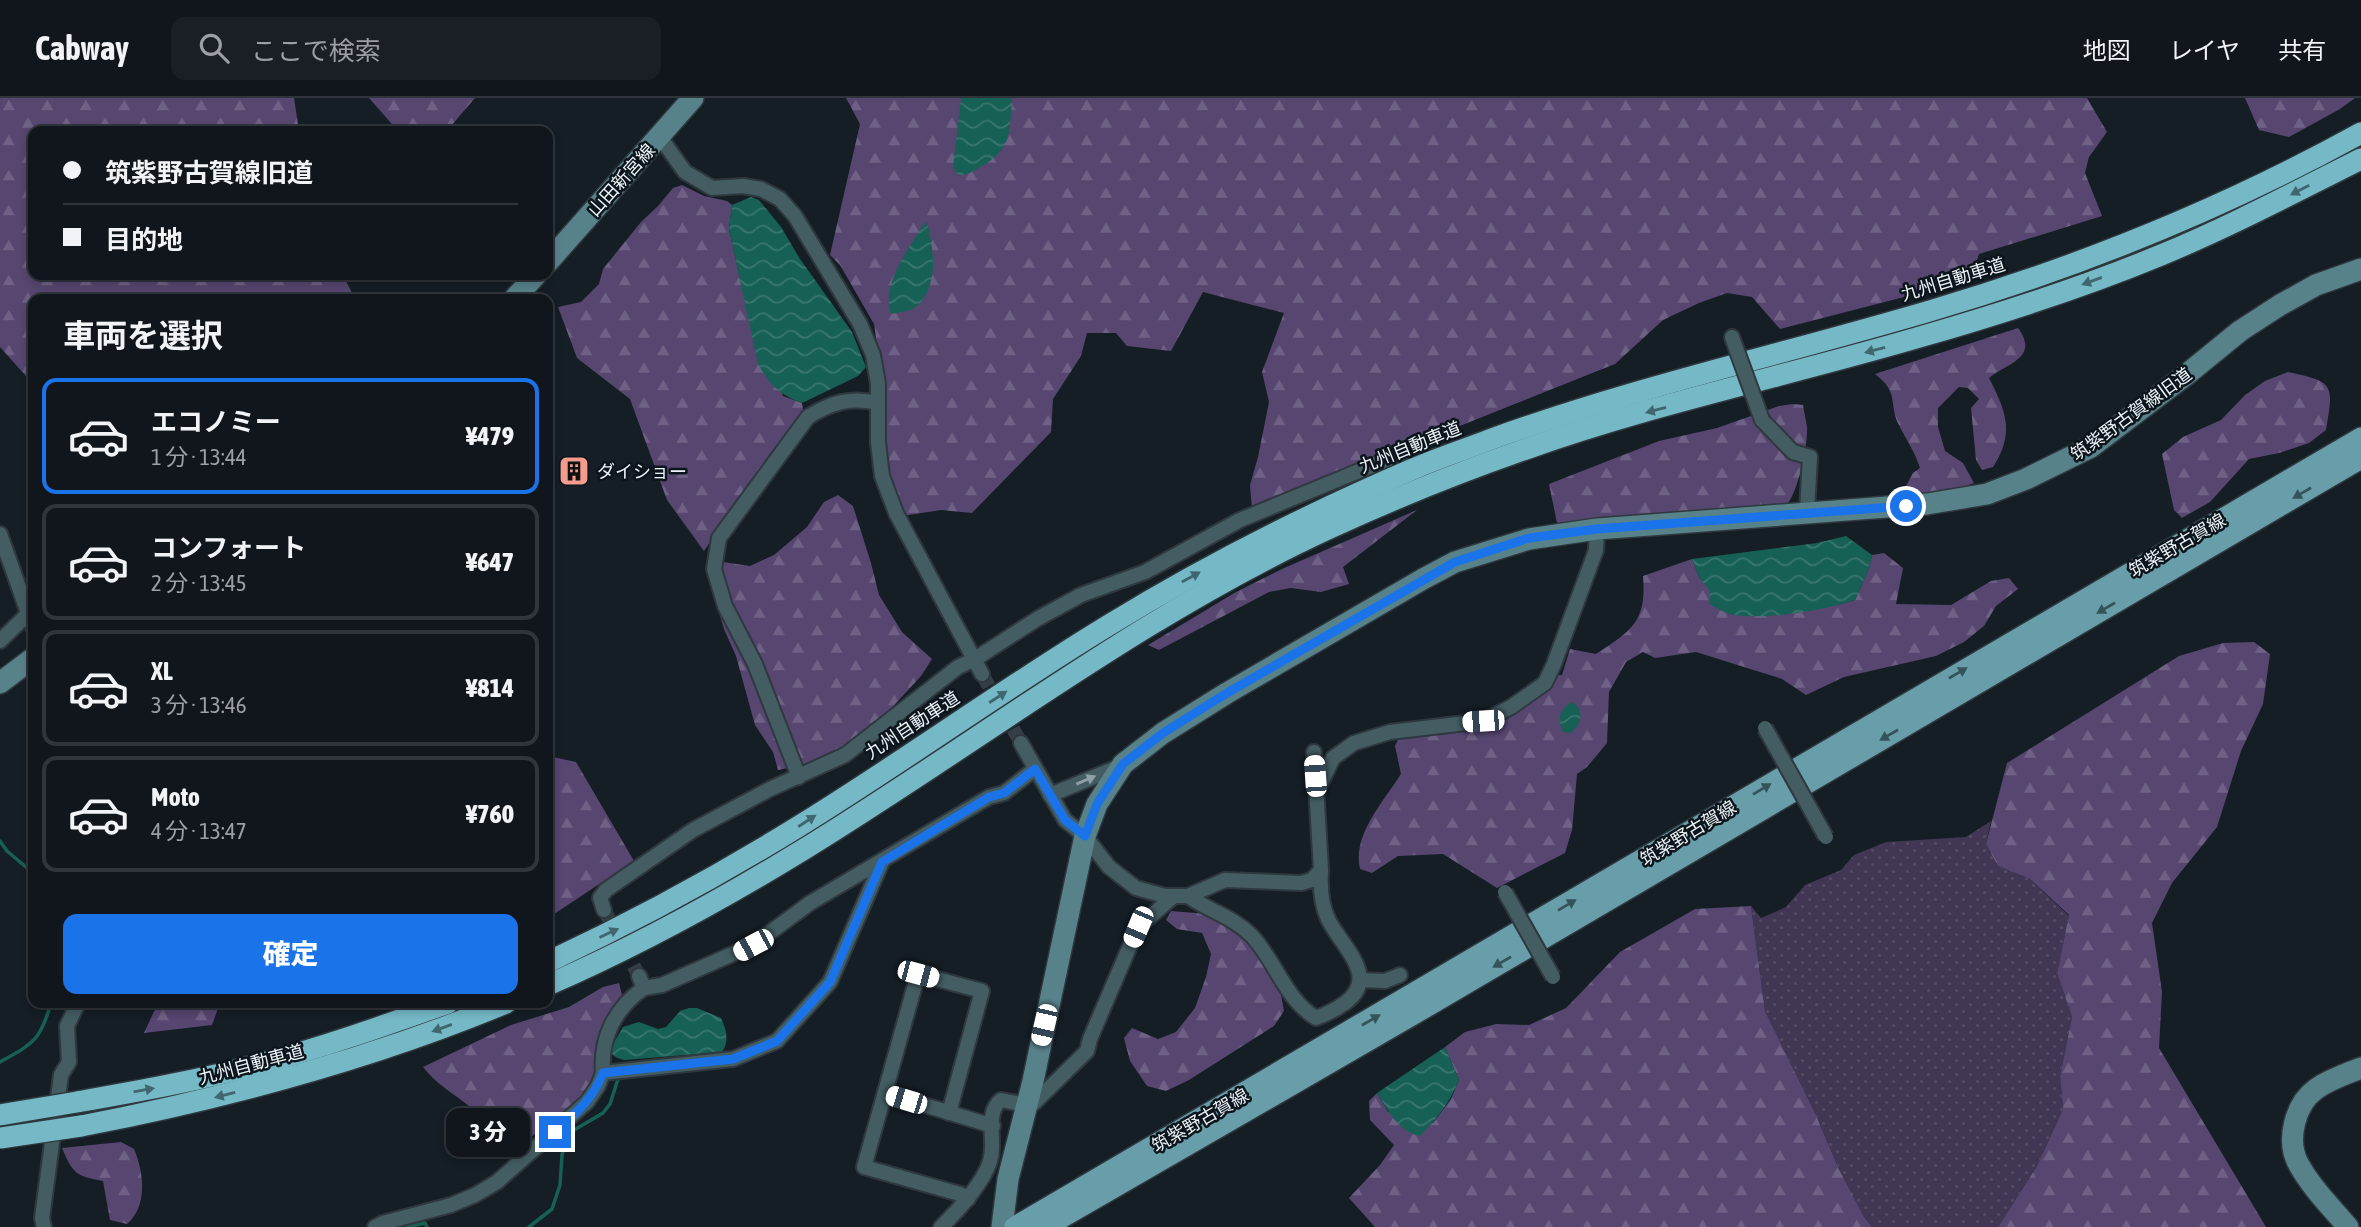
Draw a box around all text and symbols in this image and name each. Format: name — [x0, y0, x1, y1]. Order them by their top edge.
search box — [171, 17, 661, 80]
text: Cabway — [35, 29, 129, 67]
icon: search — [195, 29, 233, 67]
text: ここで検索 — [251, 36, 381, 66]
text: 地図 — [2083, 37, 2131, 64]
text: レイヤ — [2169, 37, 2240, 64]
text: 共有 — [2278, 37, 2326, 64]
street label: 山田新宮線 — [583, 140, 659, 220]
text: 筑紫野古賀線旧道 — [105, 158, 313, 188]
one-way arrow — [2290, 184, 2310, 195]
text: 目的地 — [105, 225, 183, 255]
street label: 九州自動車道 — [1898, 253, 2008, 305]
one-way arrow — [2081, 276, 2102, 287]
text: 車両を選択 — [63, 317, 223, 354]
one-way arrow — [1864, 345, 1885, 355]
street label: 筑紫野古賀線旧道 — [2067, 363, 2195, 465]
icon: car — [67, 405, 130, 468]
one-way arrow — [1645, 405, 1666, 415]
text: エコノミー — [151, 407, 281, 437]
street label: 九州自動車道 — [1356, 417, 1464, 477]
text: ¥479 — [466, 421, 514, 451]
text: 1 分 · 13:44 — [151, 444, 247, 470]
building icon: ダイショー — [557, 454, 591, 488]
place label: ダイショー — [597, 461, 687, 482]
one-way arrow — [2293, 486, 2312, 499]
route start — [1890, 490, 1922, 522]
street label: 筑紫野古賀線 — [2125, 509, 2229, 581]
icon: car — [67, 531, 130, 594]
text: コンフォート — [151, 533, 306, 563]
text: ¥647 — [466, 547, 514, 577]
text: 2 分 · 13:45 — [151, 570, 247, 596]
one-way arrow — [1181, 571, 1201, 583]
one-way arrow — [2097, 601, 2116, 614]
text: XL — [151, 656, 173, 686]
icon: car — [67, 657, 130, 720]
one-way arrow — [1949, 667, 1968, 679]
text: ¥814 — [466, 673, 514, 703]
street label: 九州自動車道 — [861, 687, 963, 763]
one-way arrow — [988, 690, 1008, 703]
text: 3 分 · 13:46 — [151, 692, 247, 718]
car — [1462, 709, 1505, 733]
one-way arrow — [1879, 729, 1898, 741]
car — [1304, 754, 1327, 798]
one-way arrow — [1076, 774, 1097, 785]
text: Moto — [151, 782, 200, 812]
one-way arrow — [1753, 782, 1772, 795]
icon: car — [67, 783, 130, 846]
street label: 筑紫野古賀線 — [1636, 796, 1740, 870]
text: ¥760 — [466, 799, 514, 829]
one-way arrow — [798, 814, 816, 828]
text: 4 分 · 13:47 — [151, 818, 247, 844]
one-way arrow — [1557, 898, 1576, 911]
car — [1121, 904, 1156, 950]
button: 確定 — [63, 914, 518, 994]
car — [730, 926, 777, 964]
one-way arrow — [599, 927, 620, 938]
one-way arrow — [1493, 956, 1512, 968]
car — [895, 958, 942, 990]
car — [1030, 1002, 1059, 1048]
one-way arrow — [1361, 1014, 1380, 1026]
one-way arrow — [432, 1023, 453, 1034]
street label: 九州自動車道 — [196, 1040, 306, 1088]
one-way arrow — [133, 1084, 155, 1095]
car — [883, 1084, 930, 1116]
street label: 筑紫野古賀線 — [1148, 1084, 1252, 1156]
one-way arrow — [214, 1090, 236, 1101]
callout: 3 分 — [447, 1108, 530, 1156]
route end — [539, 1116, 571, 1148]
text: 3 分 — [470, 1119, 506, 1145]

